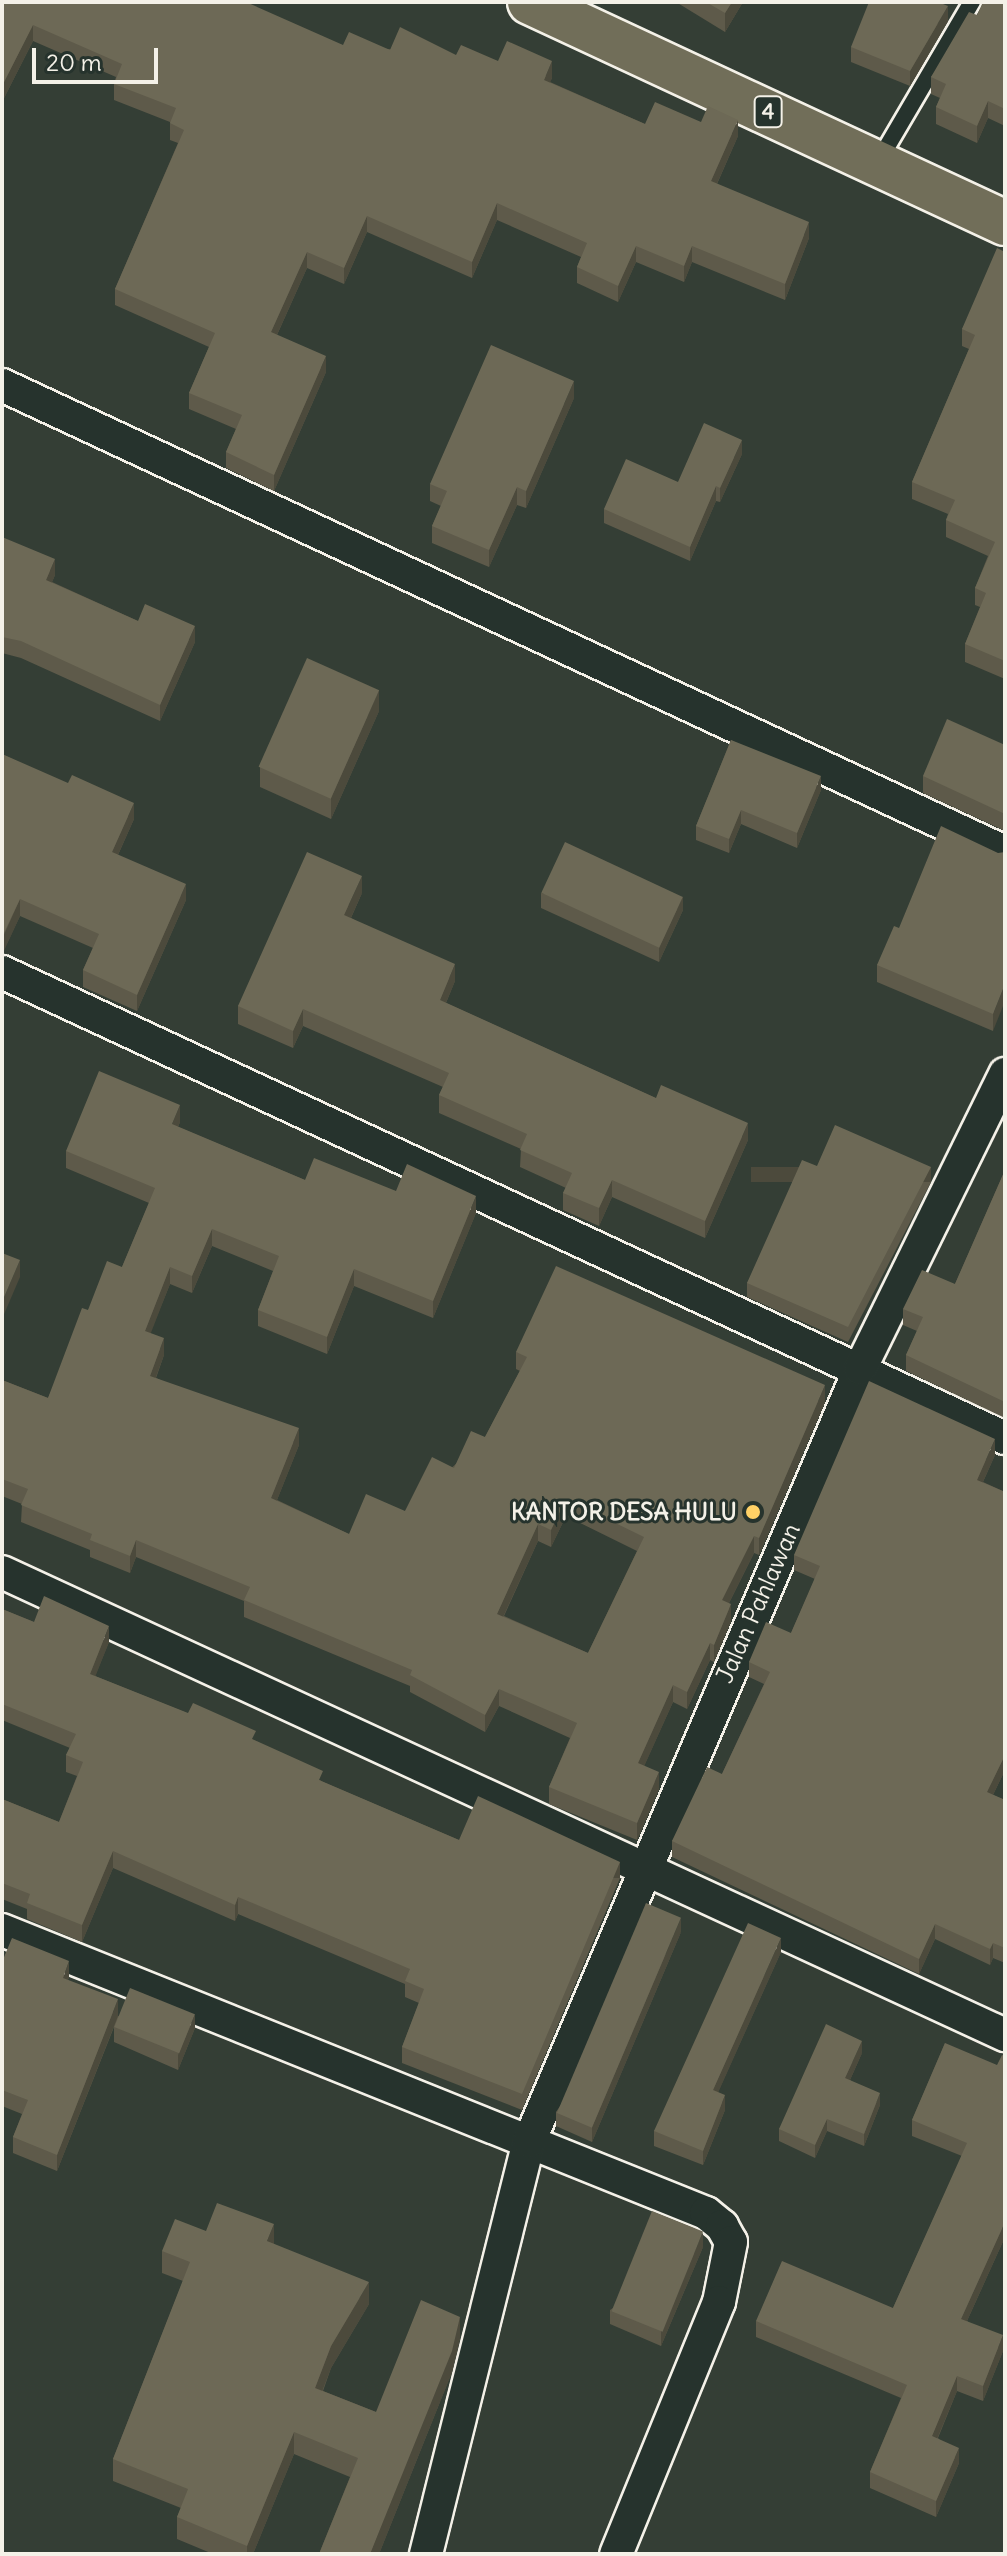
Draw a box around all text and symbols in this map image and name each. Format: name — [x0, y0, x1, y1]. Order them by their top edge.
scale bar — [36, 32, 162, 82]
text: 20 m — [46, 47, 102, 77]
road number: 4 — [752, 94, 784, 130]
place label: KANTOR DESA HULU — [511, 1498, 737, 1526]
marker: KANTOR DESA HULU — [744, 1503, 762, 1521]
street label: Jalan Pahlawan — [710, 1519, 806, 1687]

